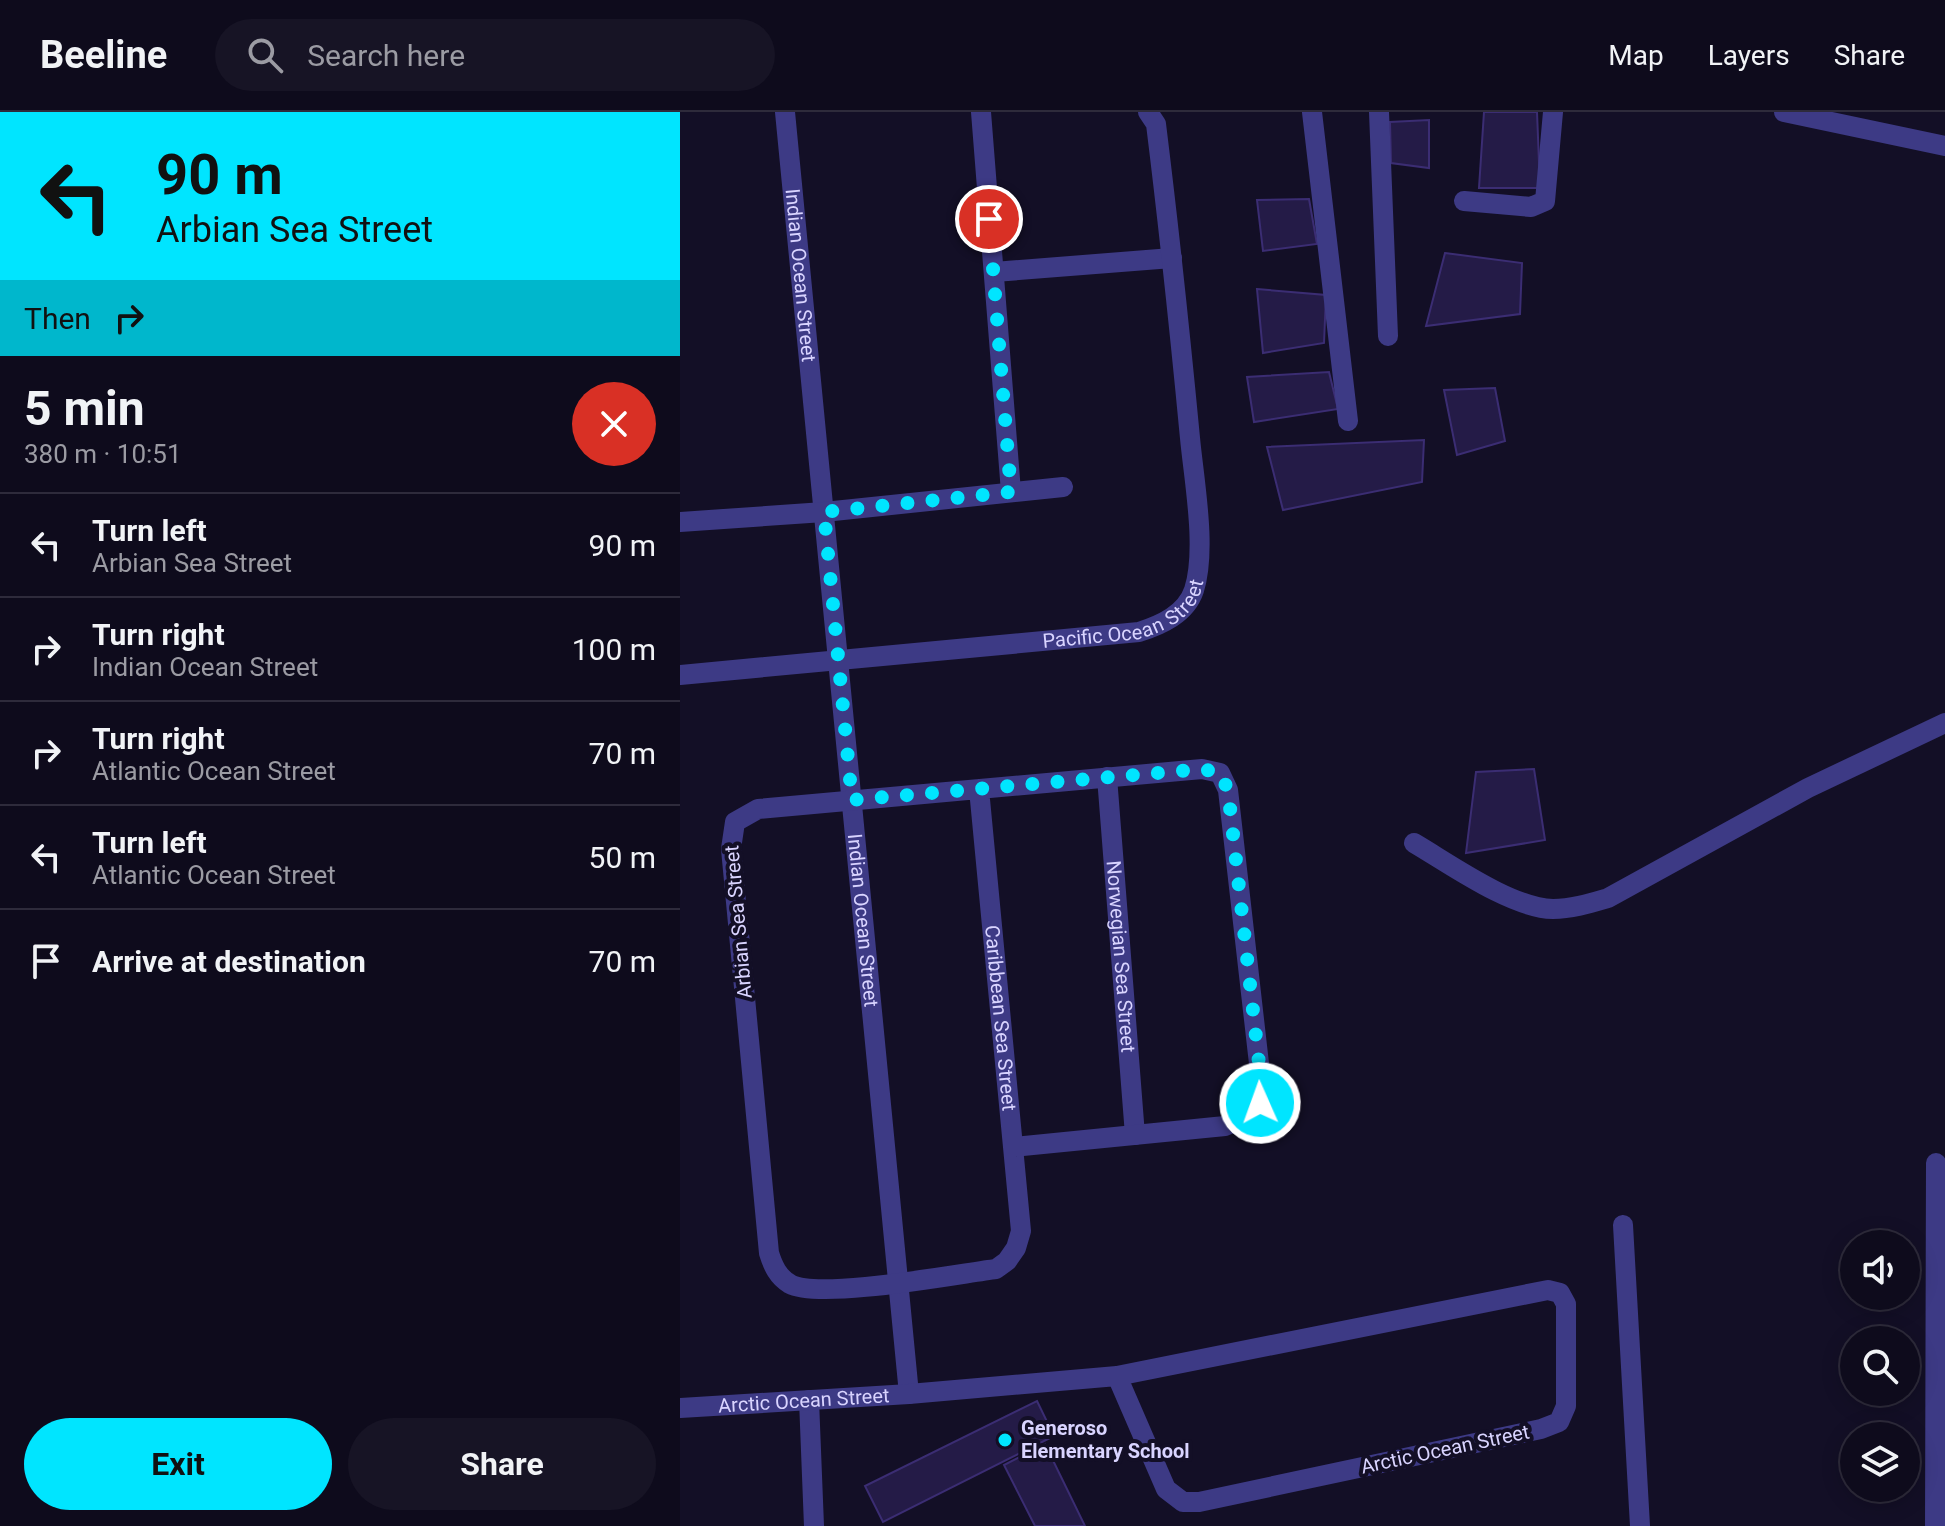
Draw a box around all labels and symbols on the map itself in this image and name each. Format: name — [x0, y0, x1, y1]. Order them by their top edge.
pin — [955, 185, 1023, 253]
street label: Indian Ocean Street — [780, 187, 821, 363]
street label: Pacific Ocean Street — [1041, 577, 1208, 653]
street label: Indian Ocean Street — [843, 832, 883, 1008]
street label: Arbian Sea Street — [719, 844, 757, 1000]
street label: Norwegian Sea Street — [1102, 860, 1141, 1053]
street label: Caribbean Sea Street — [980, 924, 1022, 1112]
position arrow — [1218, 1061, 1302, 1145]
street label: Arctic Ocean Street — [717, 1383, 890, 1418]
place label: Generoso Elementary School — [1021, 1416, 1190, 1463]
street label: Arctic Ocean Street — [1359, 1419, 1531, 1479]
marker: Generoso Elementary School — [996, 1431, 1014, 1449]

